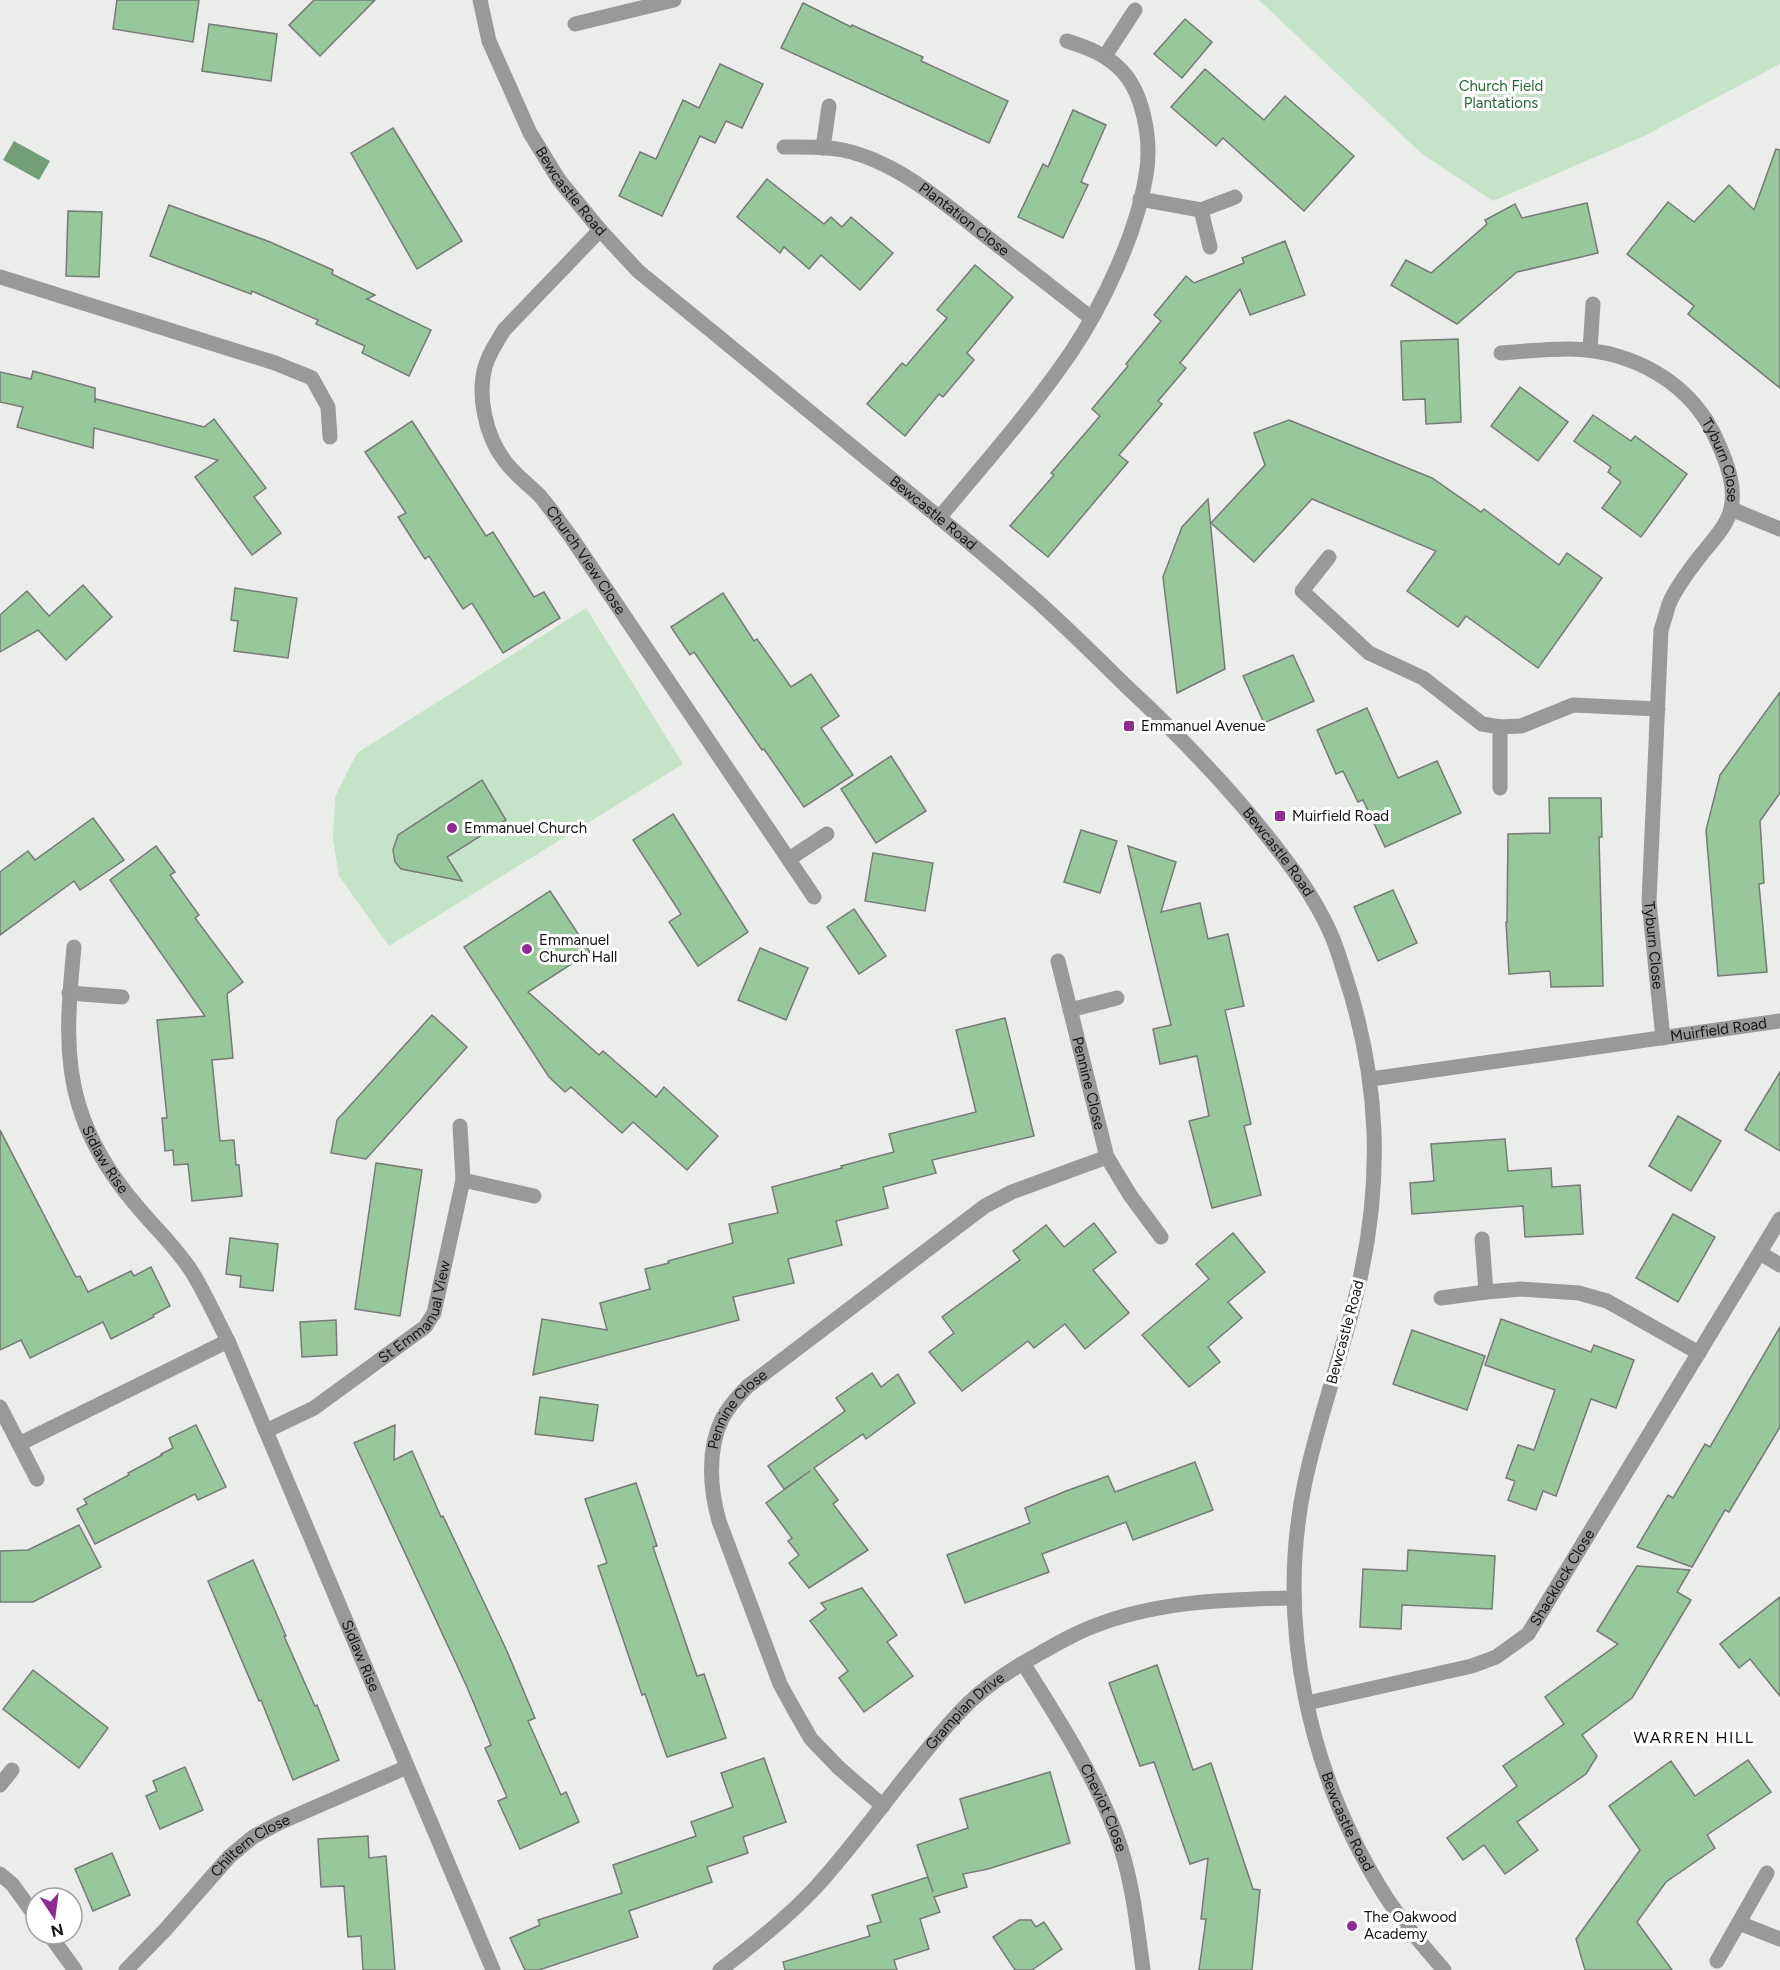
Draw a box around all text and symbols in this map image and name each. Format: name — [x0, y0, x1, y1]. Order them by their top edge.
park label: Church Field Plantations — [1459, 77, 1543, 112]
street label: Bewcastle Road — [532, 143, 610, 240]
street label: Plantation Close — [916, 179, 1013, 260]
street label: Tyburn Close — [1698, 415, 1742, 503]
street label: Bewcastle Road — [886, 472, 980, 554]
street label: Church View Close — [542, 502, 630, 618]
place label: Emmanuel Avenue — [1141, 717, 1266, 735]
marker: Emmanuel Avenue — [1122, 719, 1136, 733]
street label: Bewcastle Road — [1239, 804, 1318, 900]
place label: Muirfield Road — [1292, 807, 1389, 825]
marker: Muirfield Road — [1273, 809, 1287, 823]
place label: Emmanuel Church — [464, 819, 587, 837]
marker: Emmanuel Church — [445, 821, 459, 835]
street label: Tyburn Close — [1640, 900, 1667, 990]
place label: Emmanuel Church Hall — [539, 931, 617, 966]
marker: Emmanuel Church Hall — [520, 942, 534, 956]
street label: Muirfield Road — [1669, 1014, 1768, 1045]
street label: Pennine Close — [1068, 1035, 1109, 1132]
street label: Sidlaw Rise — [78, 1123, 132, 1197]
street label: St Emmanual View — [375, 1258, 454, 1367]
street label: Bewcastle Road — [1322, 1278, 1368, 1386]
street label: Pennine Close — [704, 1366, 771, 1451]
street label: Shacklock Close — [1526, 1526, 1598, 1629]
street label: Sidlaw Rise — [338, 1617, 384, 1694]
street label: Grampian Drive — [922, 1668, 1008, 1753]
district label: WARREN HILL — [1634, 1728, 1755, 1747]
street label: Cheviot Close — [1076, 1760, 1131, 1854]
street label: Bewcastle Road — [1317, 1769, 1378, 1874]
street label: Chiltern Close — [207, 1810, 293, 1881]
north arrow — [24, 1886, 84, 1946]
place label: The Oakwood Academy — [1364, 1908, 1457, 1943]
text: N — [49, 1919, 65, 1941]
marker: The Oakwood Academy — [1345, 1919, 1359, 1933]

